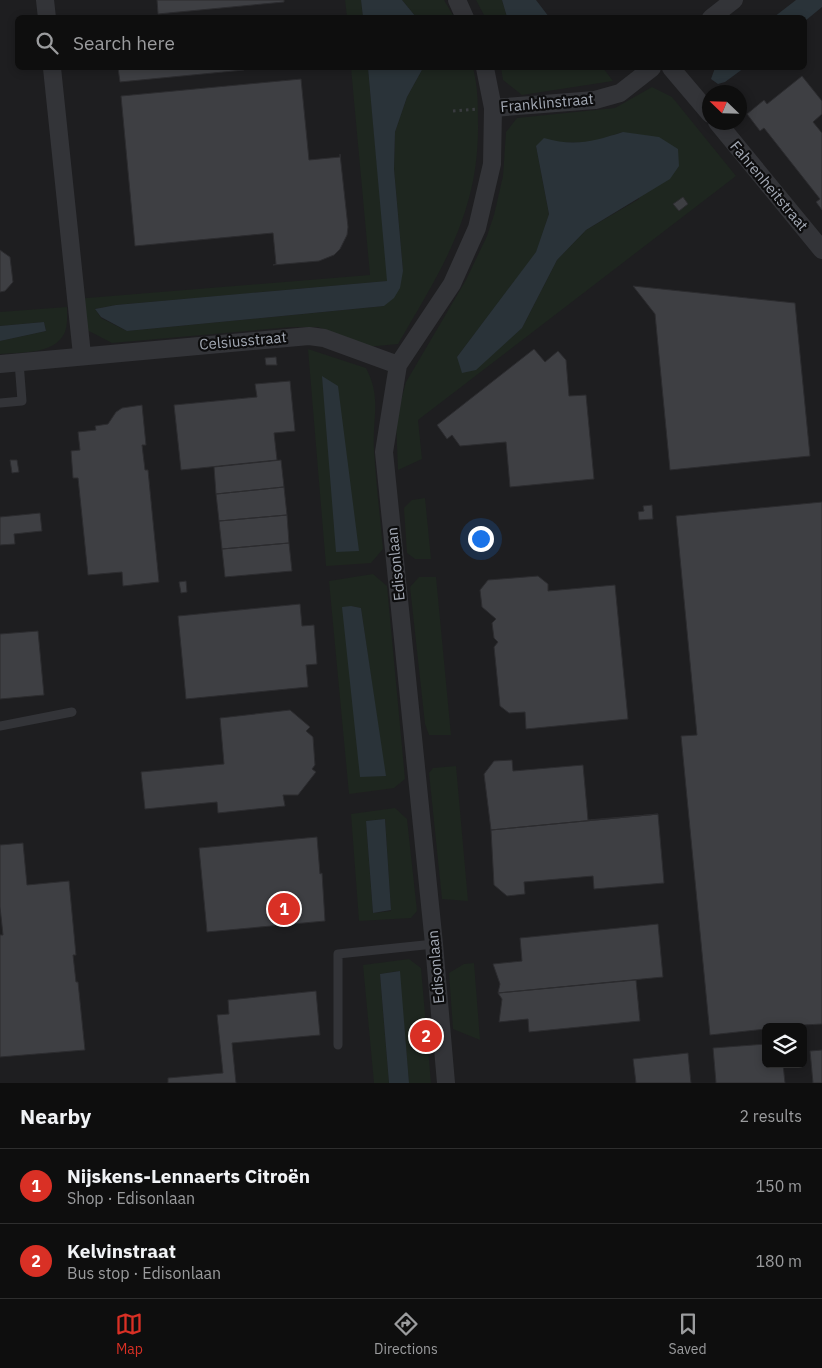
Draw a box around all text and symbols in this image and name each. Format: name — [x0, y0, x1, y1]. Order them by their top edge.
search box — [15, 15, 807, 70]
icon: search — [33, 29, 61, 57]
text: Search here — [73, 31, 175, 55]
north arrow — [702, 85, 747, 130]
street label: Franklinstraat — [500, 89, 594, 116]
street label: Fahrenheitstraat — [726, 137, 812, 234]
street label: Celsiusstraat — [198, 327, 287, 354]
street label: Edisonlaan — [382, 526, 409, 602]
your location — [468, 526, 494, 552]
pin: 1 — [268, 890, 300, 928]
street label: Edisonlaan — [423, 929, 448, 1005]
pin: 2 — [410, 1017, 442, 1055]
map controls — [762, 1023, 807, 1068]
button: layers — [762, 1023, 807, 1068]
text: Nearby — [20, 1102, 91, 1130]
text: 2 results — [739, 1106, 802, 1126]
text: Nijskens-Lennaerts Citroën — [67, 1164, 310, 1188]
text: 1 — [31, 1176, 41, 1196]
text: 150 m — [755, 1176, 802, 1196]
text: Shop · Edisonlaan — [67, 1188, 195, 1208]
text: Kelvinstraat — [67, 1239, 176, 1263]
text: 2 — [31, 1251, 41, 1271]
text: 180 m — [755, 1251, 802, 1271]
text: Bus stop · Edisonlaan — [67, 1263, 221, 1283]
tab: Map — [115, 1310, 143, 1358]
tab: Directions — [374, 1310, 438, 1358]
tab: Saved — [669, 1310, 707, 1358]

